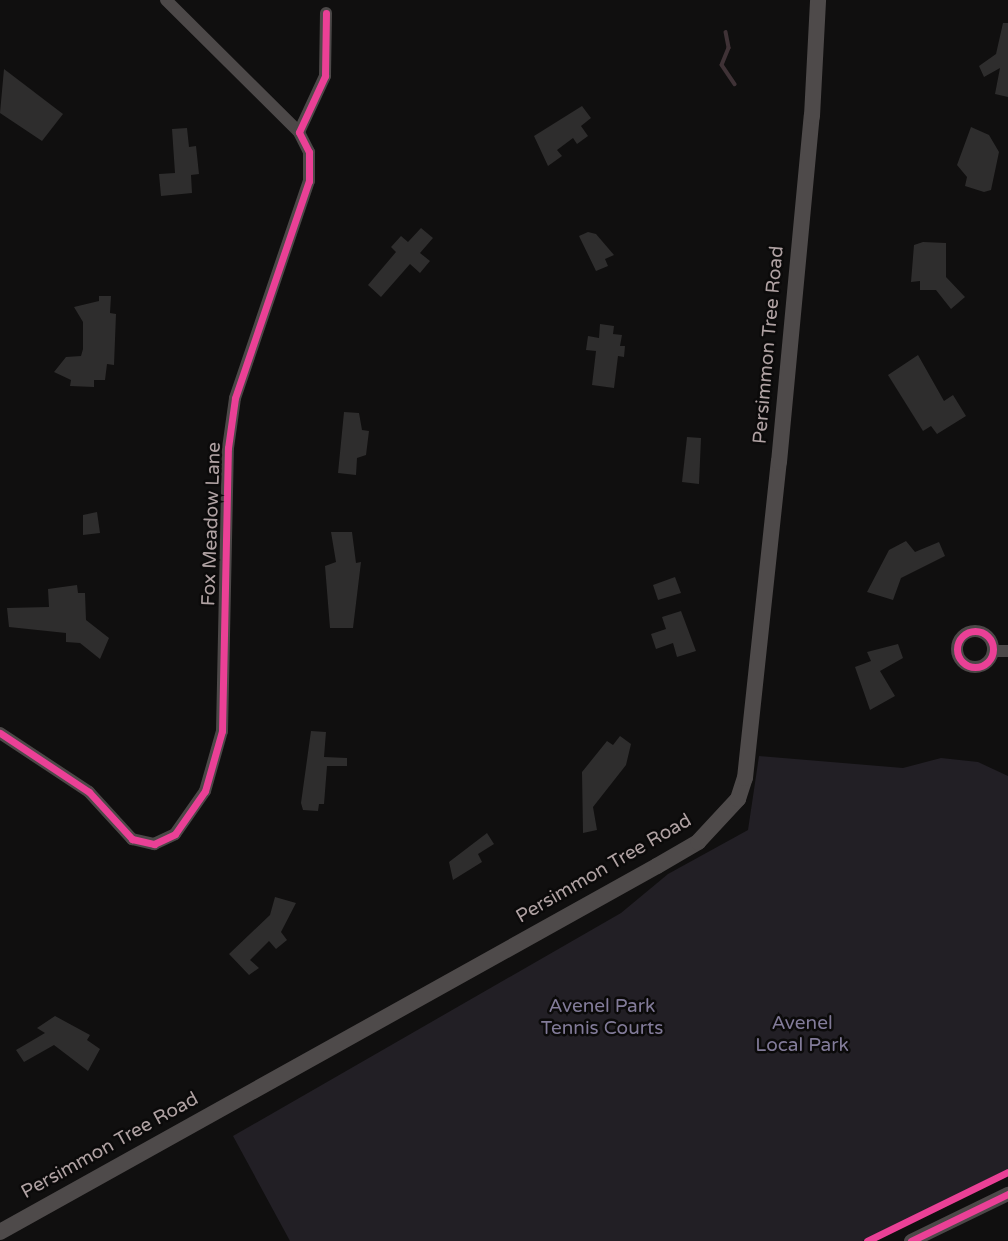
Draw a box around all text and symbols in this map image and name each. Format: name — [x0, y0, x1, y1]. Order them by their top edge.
street label: Persimmon Tree Road — [749, 245, 789, 445]
street label: Fox Meadow Lane — [198, 442, 226, 606]
street label: Persimmon Tree Road — [512, 809, 696, 929]
park label: Avenel Park Tennis Courts — [541, 996, 663, 1040]
park label: Avenel Local Park — [755, 1013, 849, 1057]
street label: Persimmon Tree Road — [17, 1088, 203, 1204]

